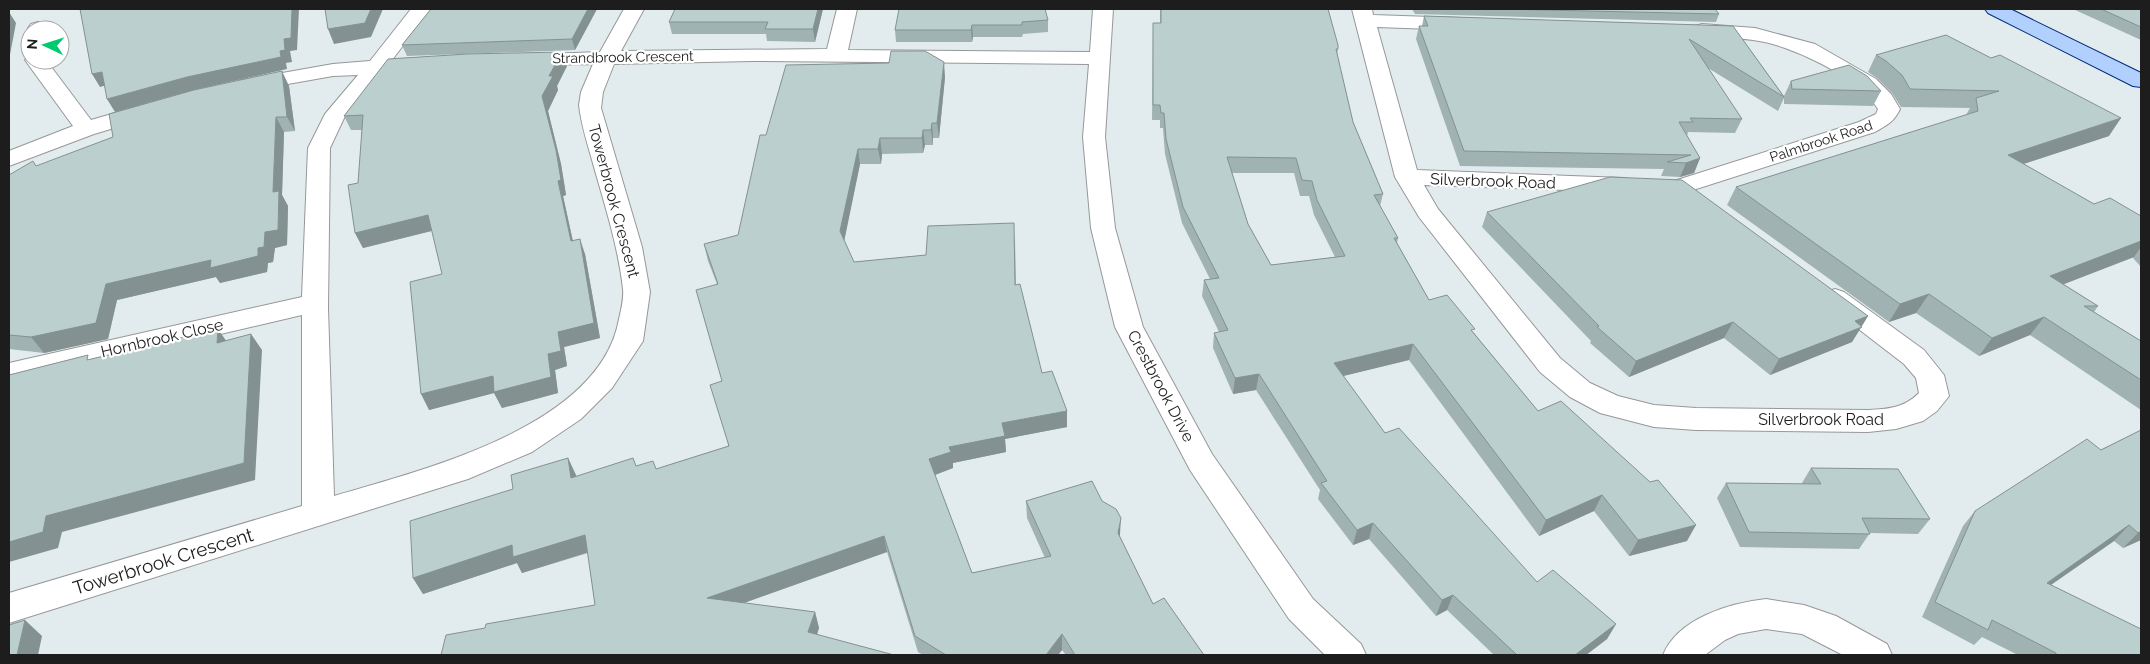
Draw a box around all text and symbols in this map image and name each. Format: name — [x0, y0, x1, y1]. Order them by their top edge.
north arrow — [20, 20, 70, 70]
text: N — [24, 38, 40, 50]
street label: Strandbrook Crescent — [552, 48, 694, 66]
street label: Palmbrook Road — [1767, 117, 1875, 165]
street label: Towerbrook Crescent — [584, 122, 644, 280]
street label: Silverbrook Road — [1430, 169, 1556, 193]
street label: Hornbrook Close — [99, 315, 225, 361]
street label: Crestbrook Drive — [1124, 327, 1198, 445]
street label: Silverbrook Road — [1758, 410, 1884, 429]
street label: Towerbrook Crescent — [70, 523, 256, 599]

